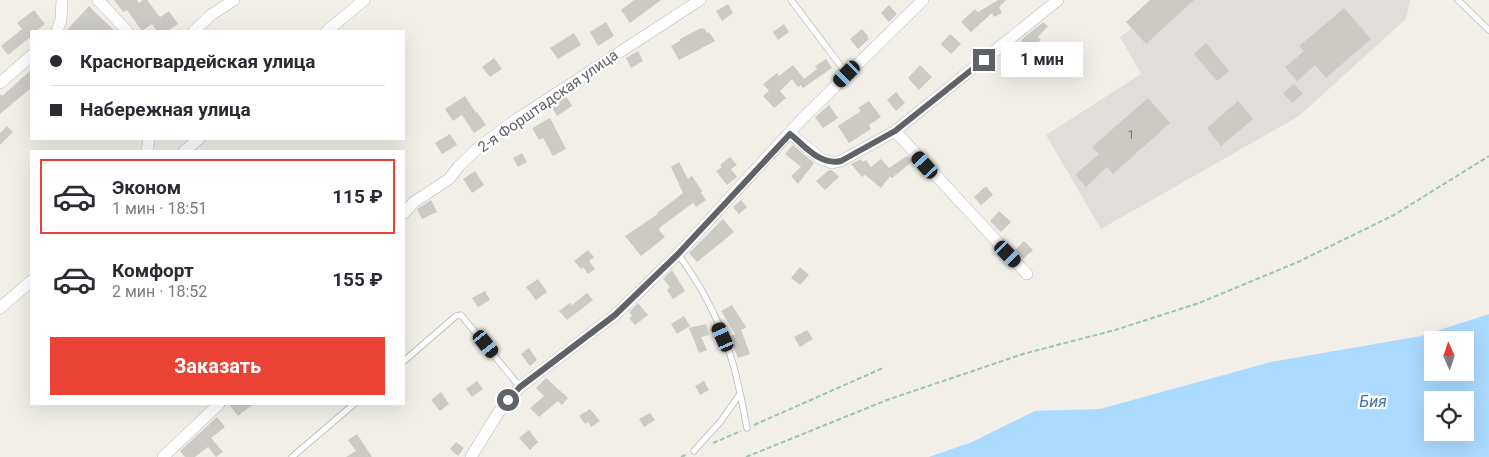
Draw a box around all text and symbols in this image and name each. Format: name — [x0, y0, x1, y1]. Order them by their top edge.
callout: 1 мин — [1002, 42, 1084, 78]
street label: 2-я Форштадская улица — [475, 46, 621, 156]
route end — [973, 49, 995, 71]
text: Красногвардейская улица — [80, 50, 315, 73]
text: 1 мин — [1020, 50, 1064, 69]
car — [831, 58, 862, 90]
text: Набережная улица — [80, 98, 251, 121]
house number: 1 — [1128, 128, 1134, 142]
car — [909, 149, 940, 181]
icon: car — [52, 174, 97, 219]
text: Эконом — [112, 176, 181, 199]
text: 115 ₽ — [332, 185, 383, 208]
text: 1 мин · 18:51 — [112, 199, 207, 218]
car — [992, 238, 1023, 270]
icon: car — [52, 257, 97, 302]
text: Комфорт — [112, 259, 194, 282]
text: 155 ₽ — [332, 268, 383, 291]
text: 2 мин · 18:52 — [112, 282, 207, 301]
car — [710, 320, 735, 354]
car — [470, 328, 501, 360]
north arrow — [1424, 331, 1474, 381]
map controls — [1424, 331, 1474, 441]
button: Заказать — [50, 337, 385, 395]
route start — [497, 389, 519, 411]
button: locate — [1424, 391, 1474, 441]
water label: Бия — [1359, 392, 1387, 411]

